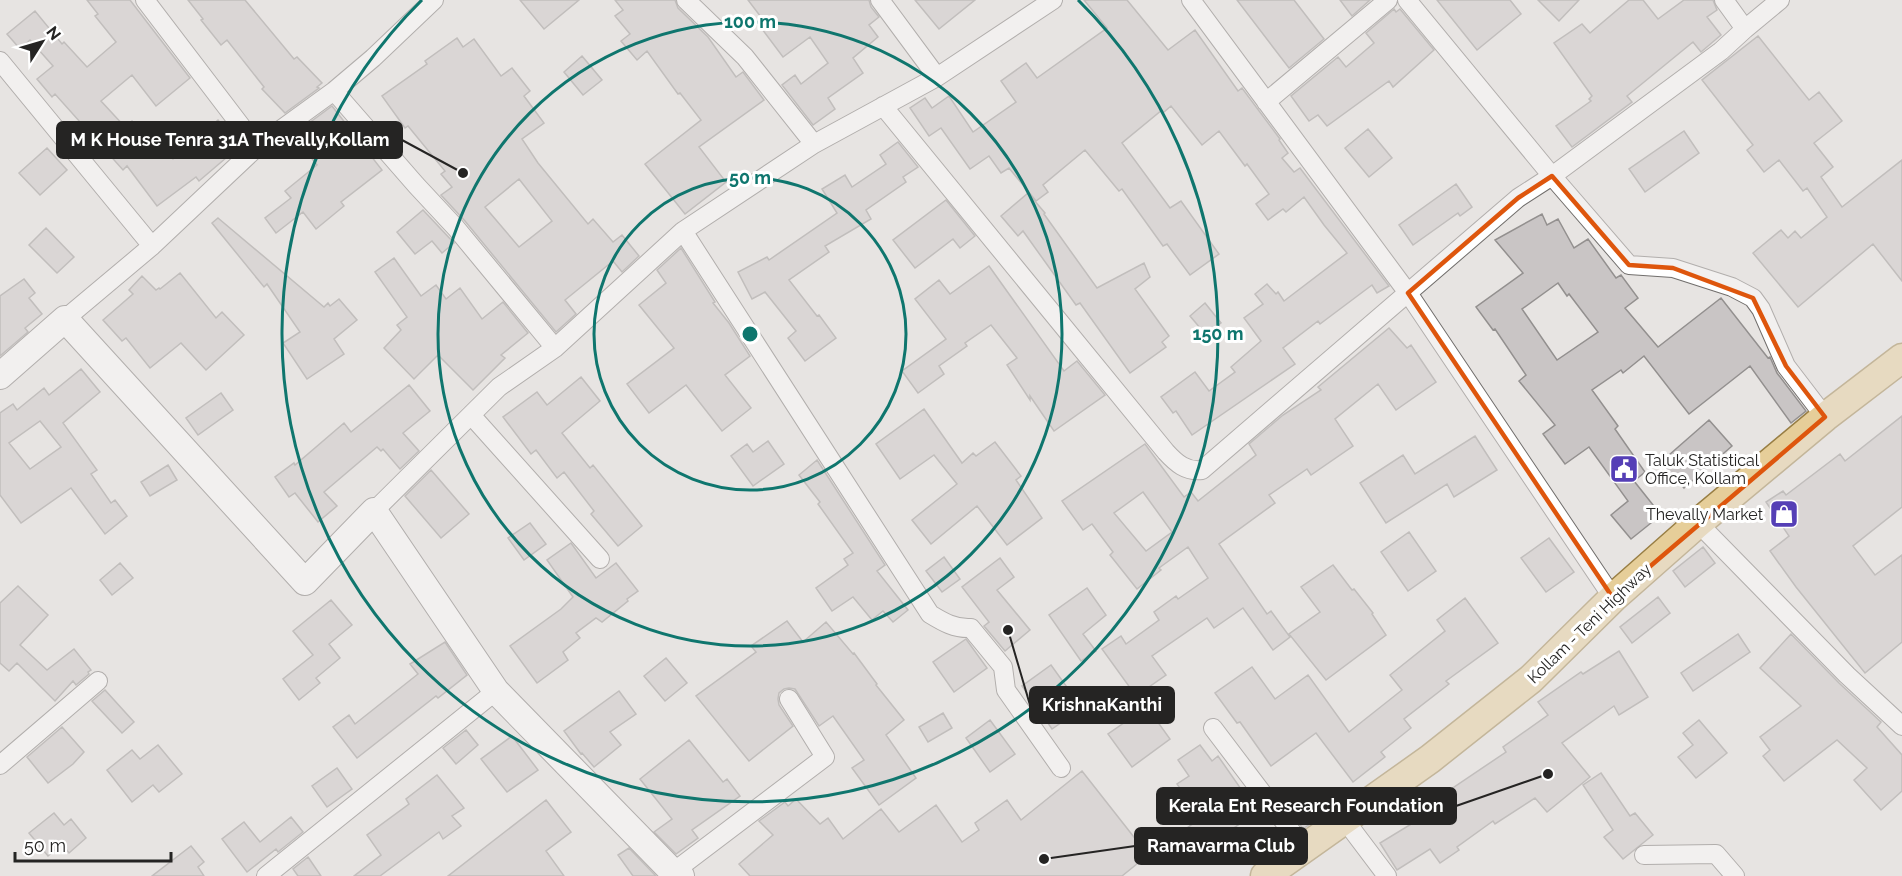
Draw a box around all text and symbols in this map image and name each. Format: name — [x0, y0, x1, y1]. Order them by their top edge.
text: 100 m — [724, 11, 776, 32]
north arrow — [12, 12, 72, 72]
text: N — [42, 23, 65, 44]
callout: M K House Tenra 31A Thevally,Kollam — [57, 122, 402, 158]
text: M K House Tenra 31A Thevally,Kollam — [71, 129, 389, 150]
text: 50 m — [729, 167, 771, 188]
text: 150 m — [1193, 323, 1244, 344]
centre of rings — [740, 324, 760, 344]
place label: Taluk Statistical Office, Kollam — [1645, 451, 1760, 488]
public building icon: Taluk Statistical Office, Kollam — [1608, 453, 1640, 485]
shop icon: Thevally Market — [1768, 498, 1800, 530]
place label: Thevally Market — [1646, 505, 1764, 524]
street label: Kollam - Teni Highway — [1524, 559, 1655, 687]
callout: KrishnaKanthi — [1030, 687, 1174, 723]
text: KrishnaKanthi — [1042, 694, 1162, 715]
callout: Kerala Ent Research Foundation — [1157, 788, 1456, 824]
text: Kerala Ent Research Foundation — [1168, 795, 1444, 816]
scale bar — [15, 825, 171, 863]
callout: Ramavarma Club — [1135, 828, 1307, 864]
text: 50 m — [24, 835, 66, 856]
text: Ramavarma Club — [1147, 835, 1295, 856]

